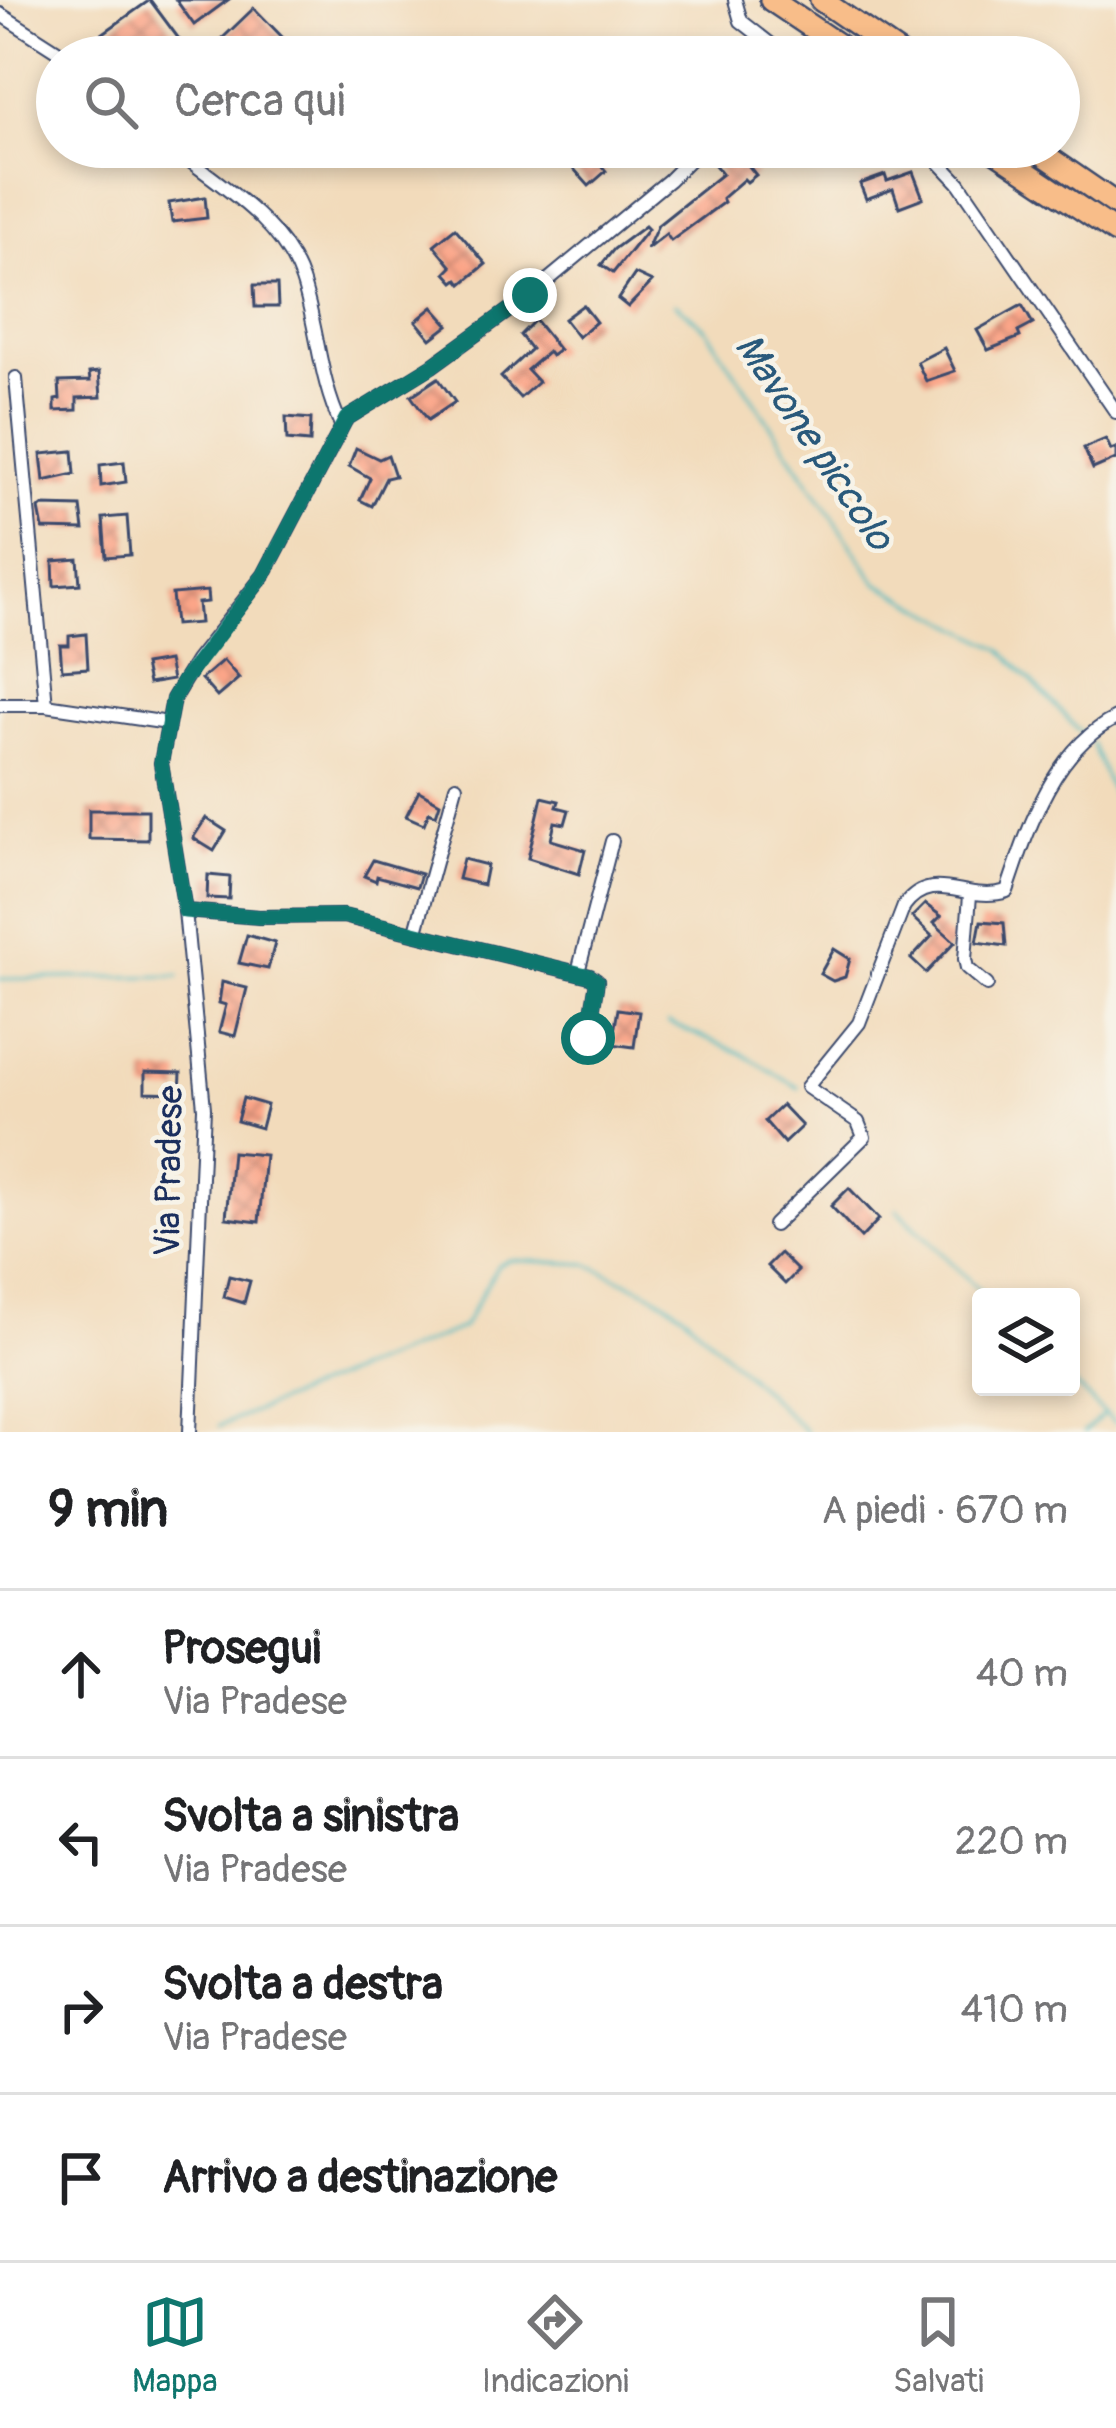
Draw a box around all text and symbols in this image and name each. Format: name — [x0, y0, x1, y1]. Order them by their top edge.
search box — [36, 36, 1080, 168]
icon: search — [78, 69, 144, 135]
text: Cerca qui — [174, 74, 345, 130]
route end — [503, 268, 557, 322]
water label: Mavone piccolo — [724, 325, 906, 562]
route start — [561, 1011, 615, 1065]
street label: Via Pradese — [145, 1085, 193, 1257]
map controls — [972, 1288, 1080, 1396]
button: layers — [972, 1288, 1080, 1396]
text: 9 min — [48, 1478, 168, 1542]
text: A piedi · 670 m — [821, 1486, 1068, 1535]
text: Prosegui — [162, 1621, 321, 1677]
icon: ahead — [48, 1641, 114, 1707]
text: 40 m — [976, 1649, 1068, 1698]
text: Via Pradese — [162, 1677, 347, 1726]
text: Svolta a sinistra — [162, 1789, 459, 1845]
icon: left — [48, 1809, 114, 1875]
text: 220 m — [955, 1817, 1068, 1866]
text: Via Pradese — [162, 1845, 347, 1894]
text: Svolta a destra — [162, 1957, 443, 2013]
icon: right — [48, 1977, 114, 2043]
text: 410 m — [960, 1985, 1068, 2034]
text: Via Pradese — [162, 2013, 347, 2062]
icon: arrive — [48, 2145, 114, 2211]
text: Arrivo a destinazione — [162, 2150, 557, 2206]
tab: Mappa — [132, 2289, 218, 2402]
tab: Indicazioni — [482, 2289, 629, 2402]
tab: Salvati — [893, 2289, 984, 2402]

